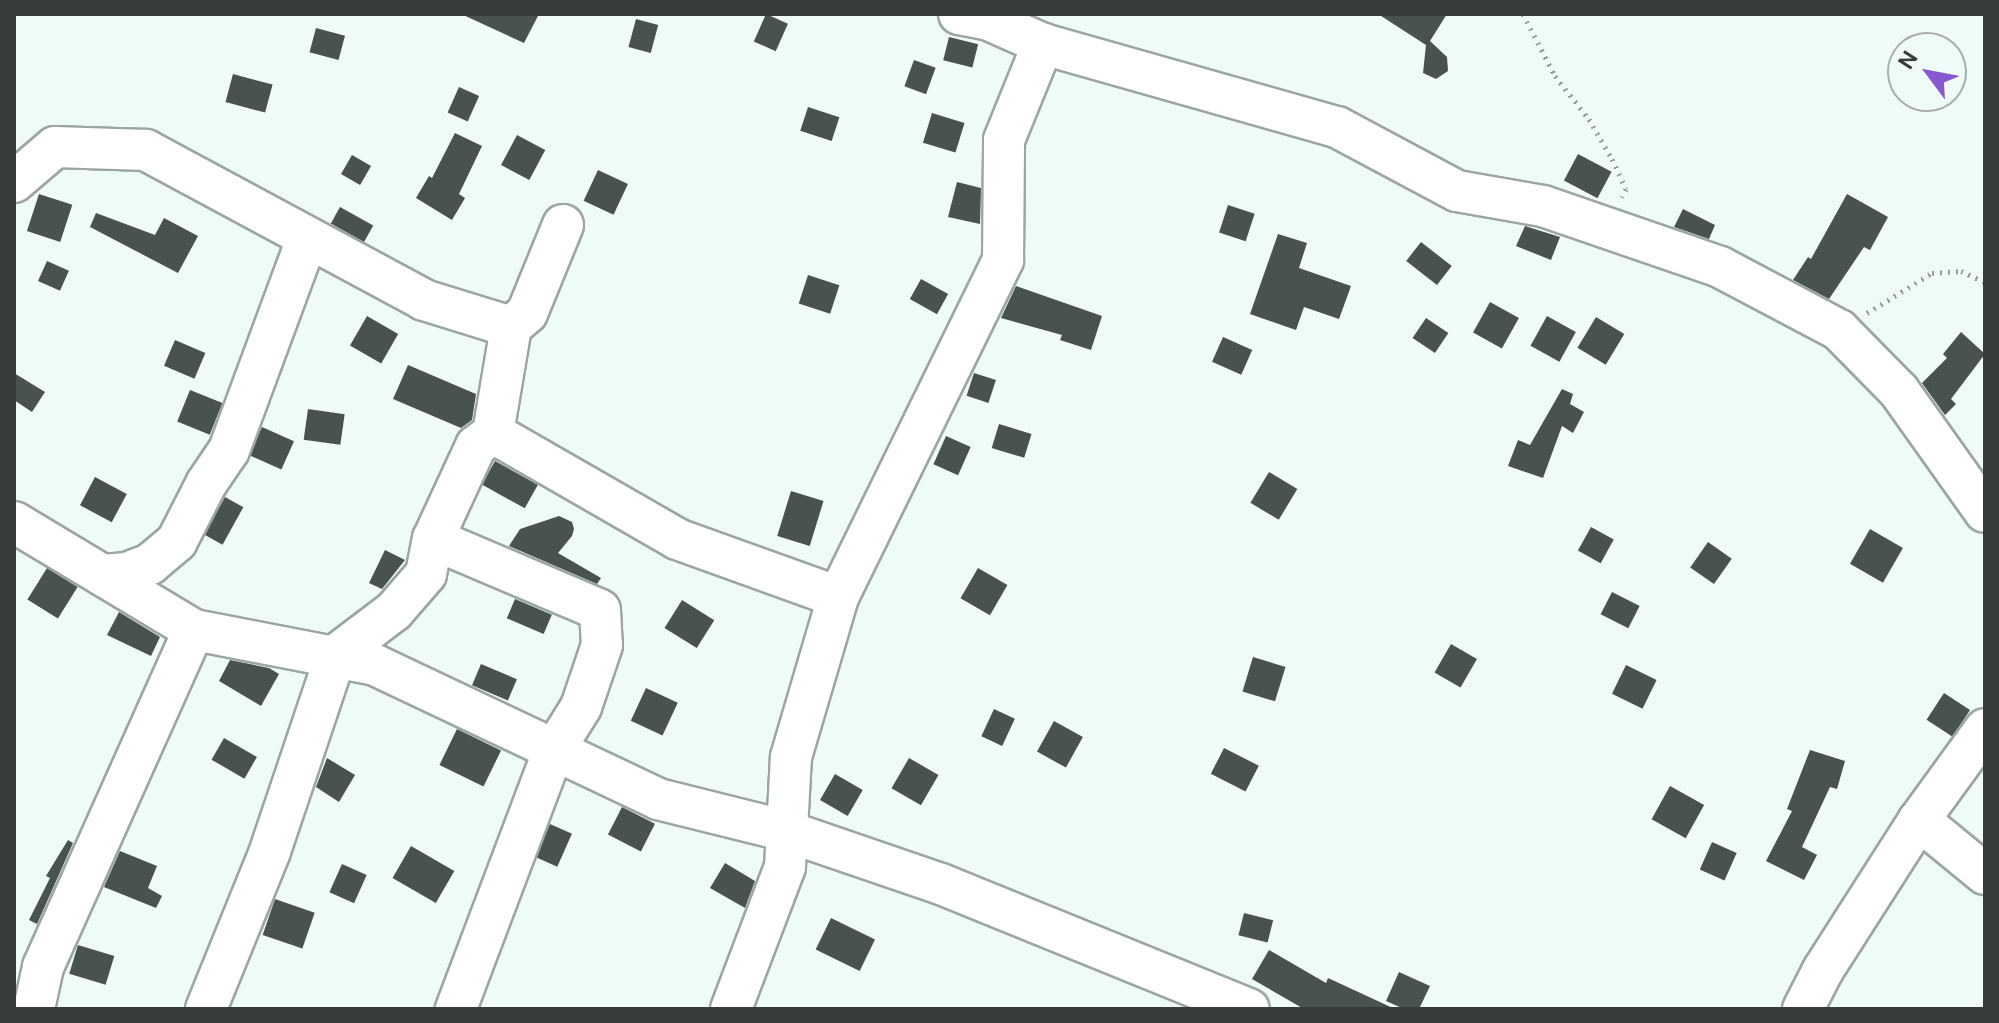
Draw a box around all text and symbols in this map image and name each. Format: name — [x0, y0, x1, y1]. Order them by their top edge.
north arrow — [1887, 32, 1967, 112]
text: N — [1891, 46, 1924, 75]

